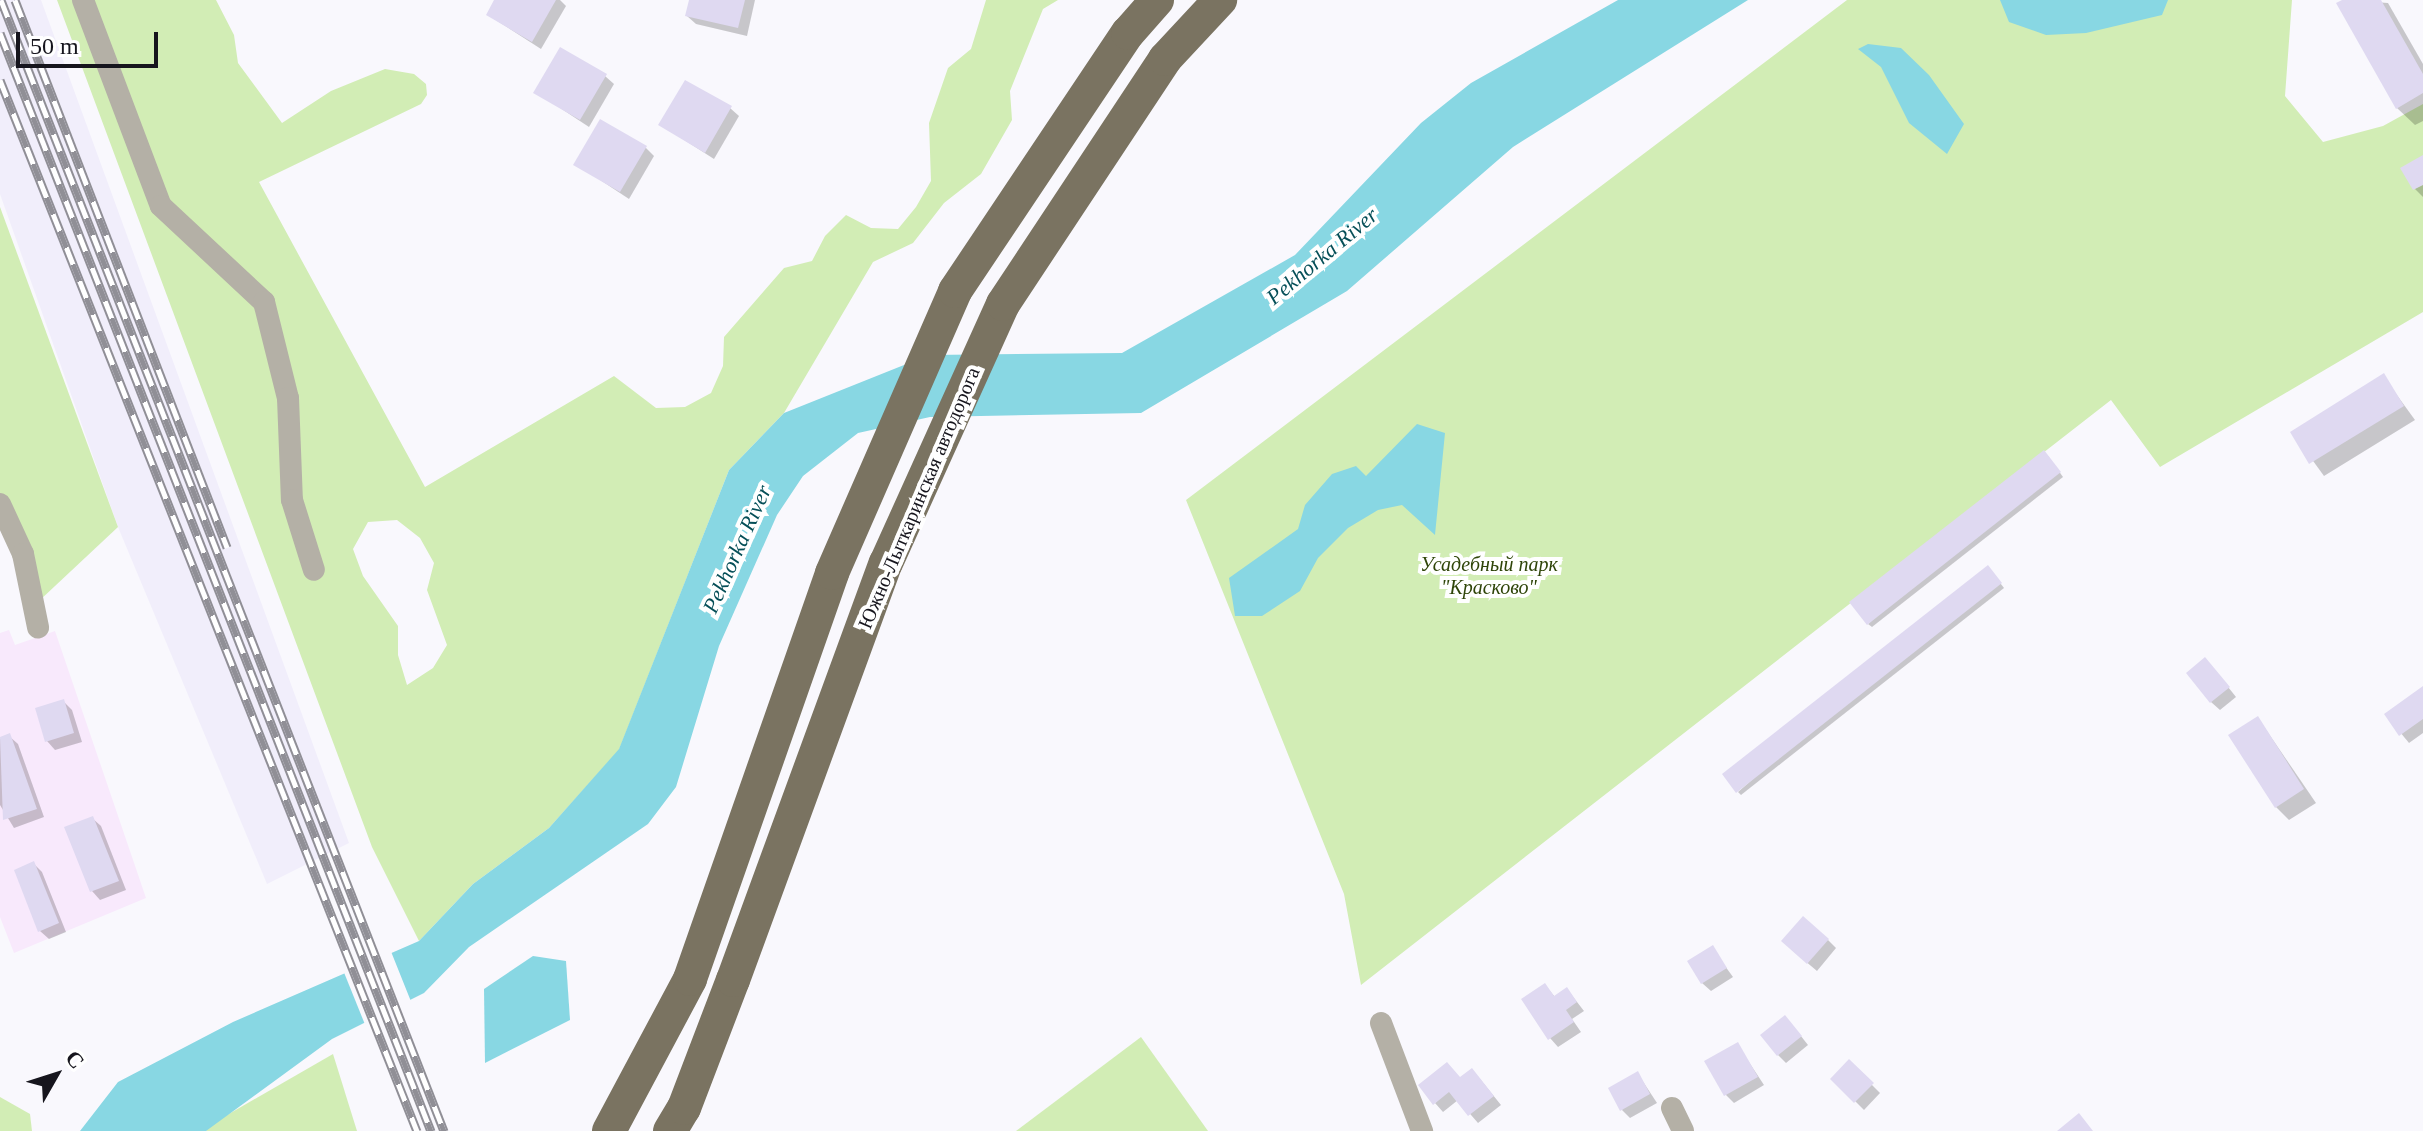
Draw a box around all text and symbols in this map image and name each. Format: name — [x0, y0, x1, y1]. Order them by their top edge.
scale bar — [20, 16, 162, 66]
text: 50 m — [30, 33, 79, 59]
water label: Pekhorka River — [1261, 202, 1383, 310]
street label: Южно-Лыткаринская автодорога — [853, 364, 985, 632]
water label: Pekhorka River — [697, 481, 777, 617]
park label: Усадебный парк "Красково" — [1420, 552, 1558, 599]
north arrow — [16, 1035, 96, 1115]
text: С — [60, 1046, 90, 1074]

